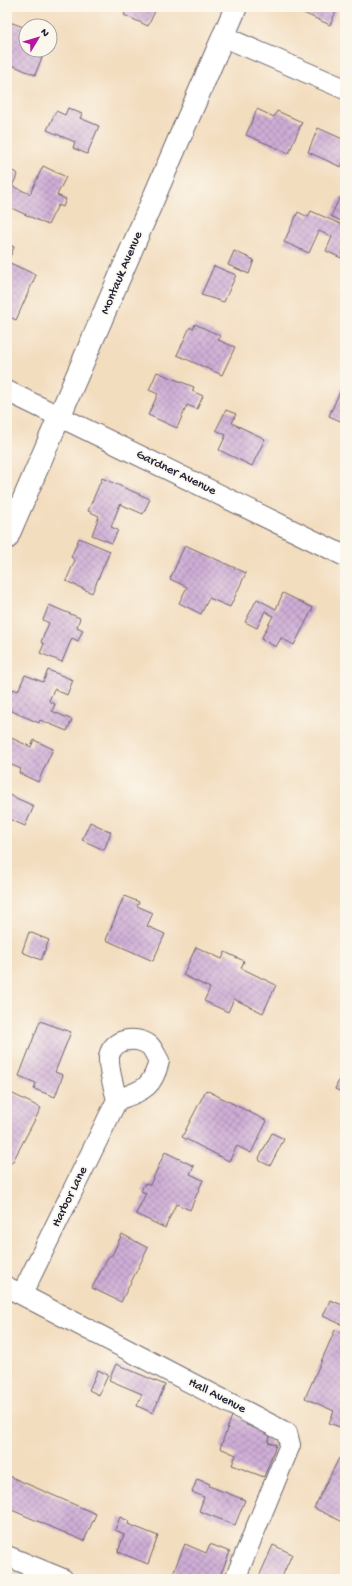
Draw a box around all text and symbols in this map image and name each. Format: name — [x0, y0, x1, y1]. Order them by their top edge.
north arrow — [18, 18, 58, 58]
text: N — [37, 27, 51, 40]
street label: Montauk Avenue — [98, 229, 146, 317]
street label: Gardner Avenue — [133, 447, 219, 499]
street label: Harbor Lane — [49, 1164, 91, 1230]
street label: Hall Avenue — [186, 1375, 249, 1417]

